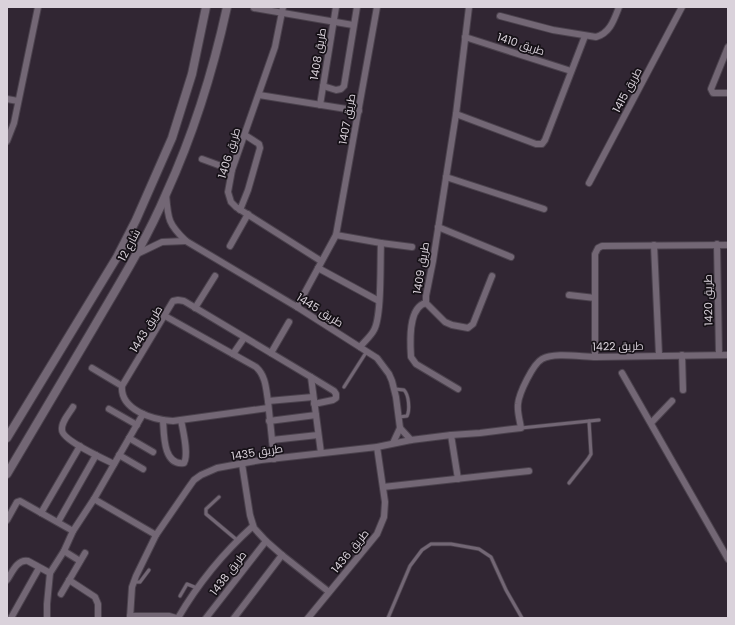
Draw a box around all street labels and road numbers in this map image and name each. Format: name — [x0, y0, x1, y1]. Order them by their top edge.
street label: طريق 1408 — [306, 27, 330, 81]
street label: طريق 1410 — [495, 29, 547, 59]
street label: طريق 1415 — [608, 65, 646, 115]
street label: طريق 1407 — [335, 92, 359, 146]
street label: طريق 1406 — [214, 126, 244, 180]
street label: شارع 12 — [114, 226, 144, 264]
street label: طريق 1409 — [409, 241, 433, 295]
street label: طريق 1420 — [700, 274, 716, 326]
street label: طريق 1445 — [294, 289, 346, 331]
street label: طريق 1443 — [126, 303, 166, 355]
street label: طريق 1422 — [592, 338, 644, 354]
street label: طريق 1435 — [230, 440, 284, 464]
street label: طريق 1436 — [327, 526, 373, 576]
street label: طريق 1438 — [206, 547, 250, 599]

